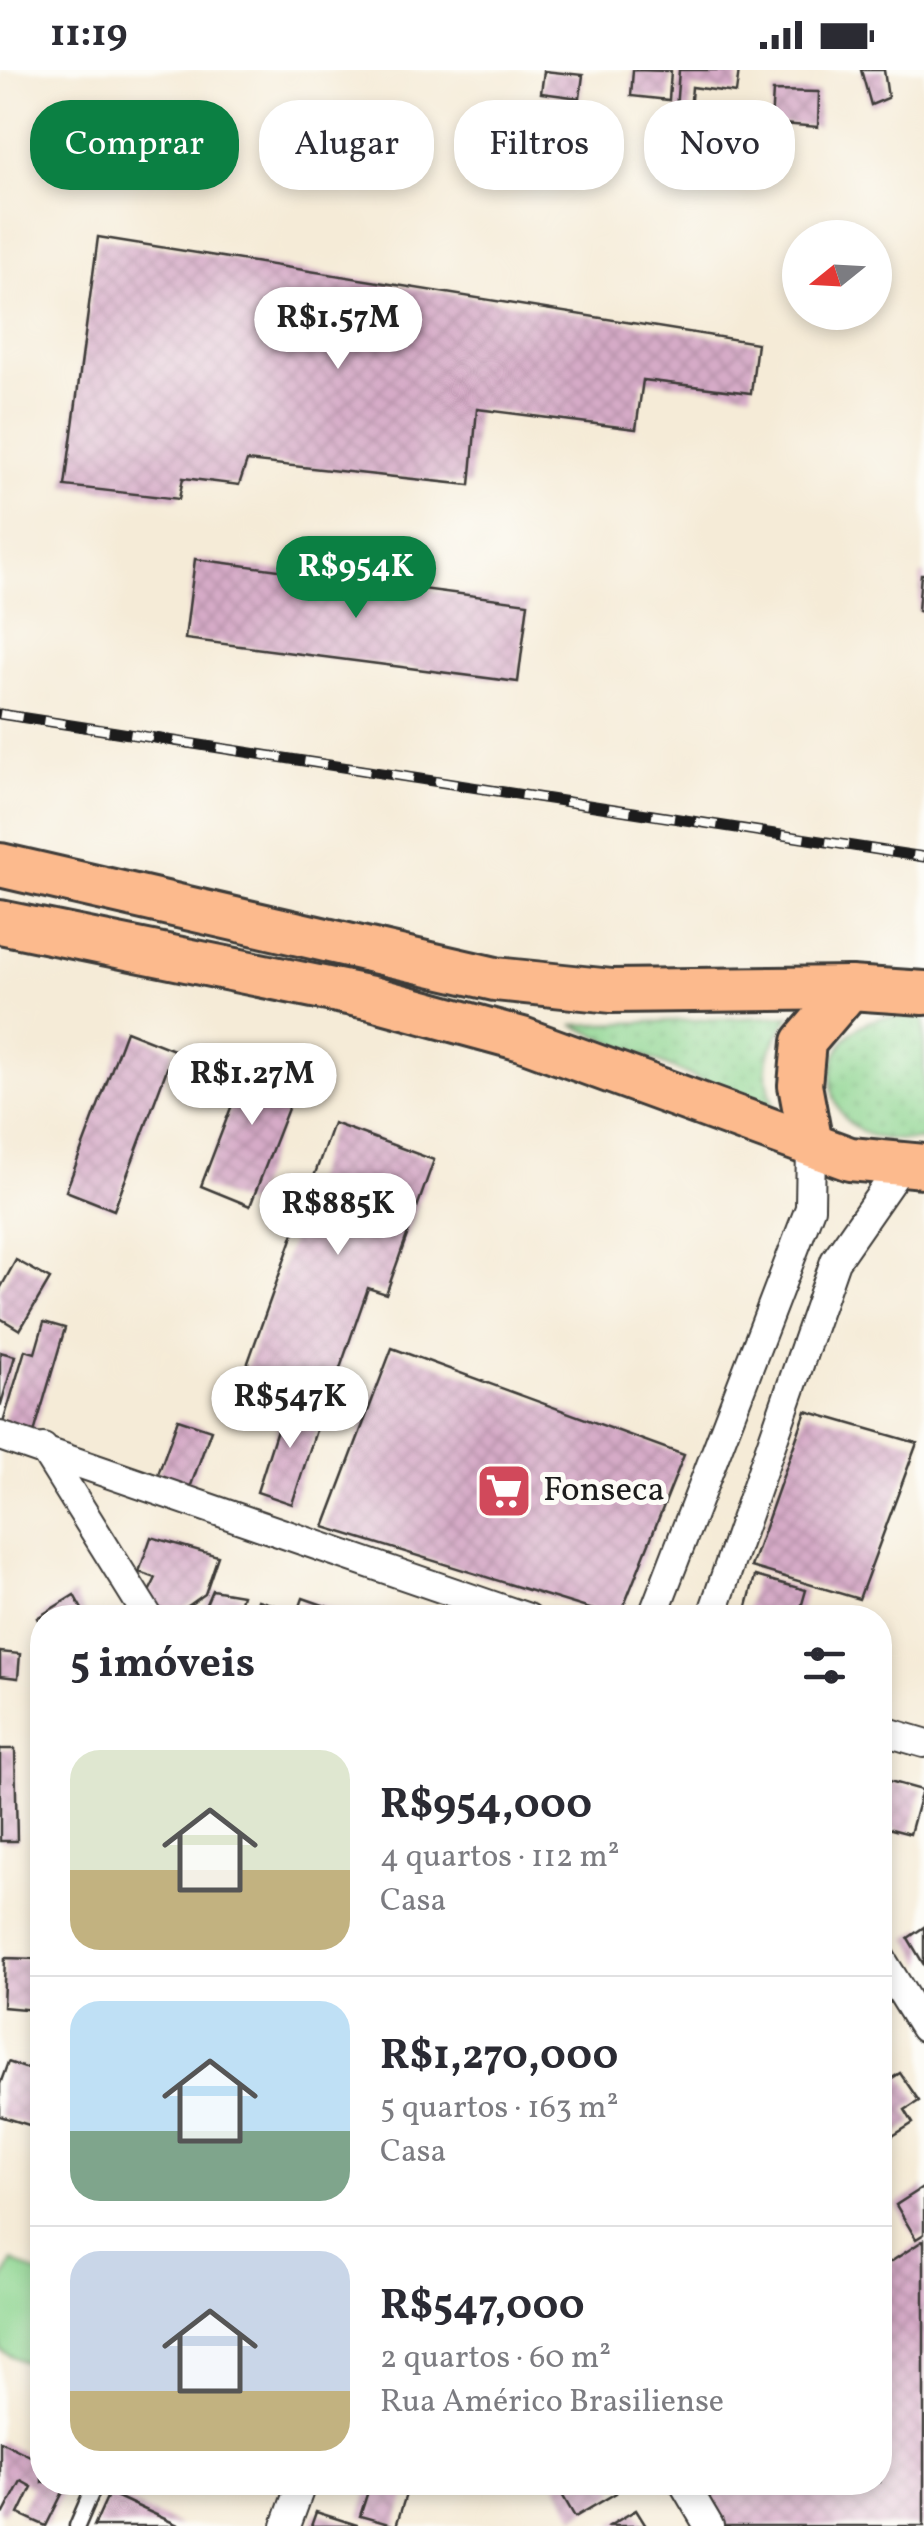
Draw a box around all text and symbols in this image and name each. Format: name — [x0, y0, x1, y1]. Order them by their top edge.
text: 11:19 — [50, 9, 128, 62]
chip: Comprar — [30, 100, 239, 190]
chip: Alugar — [259, 100, 434, 190]
chip: Filtros — [454, 100, 624, 190]
chip: Novo — [644, 100, 795, 190]
north arrow — [782, 220, 892, 330]
map controls — [782, 220, 892, 330]
pin: R$1.57M — [246, 287, 430, 372]
text: R$1.57M — [276, 297, 400, 341]
pin: R$954K — [275, 536, 437, 621]
text: R$954K — [298, 546, 414, 590]
pin: R$1.27M — [160, 1043, 344, 1128]
text: R$1.27M — [190, 1053, 314, 1097]
pin: R$885K — [257, 1173, 419, 1258]
text: R$885K — [281, 1183, 395, 1227]
pin: R$547K — [209, 1366, 371, 1451]
text: R$547K — [233, 1376, 347, 1420]
supermarket icon: Fonseca — [474, 1461, 534, 1521]
place label: Fonseca — [543, 1467, 665, 1515]
text: 5 imóveis — [70, 1636, 255, 1695]
icon: filters — [797, 1638, 852, 1693]
text: R$954,000 — [380, 1777, 592, 1836]
icon: home — [150, 1790, 270, 1910]
text: 4 quartos · 112 m² — [380, 1836, 620, 1880]
text: Casa — [380, 1880, 446, 1924]
text: R$1,270,000 — [380, 2028, 618, 2087]
icon: home — [150, 2041, 270, 2161]
text: 5 quartos · 163 m² — [380, 2087, 619, 2131]
text: Casa — [380, 2131, 446, 2175]
text: R$547,000 — [380, 2278, 585, 2337]
icon: home — [150, 2291, 270, 2411]
text: 2 quartos · 60 m² — [380, 2337, 611, 2381]
text: Rua Américo Brasiliense — [380, 2381, 724, 2425]

